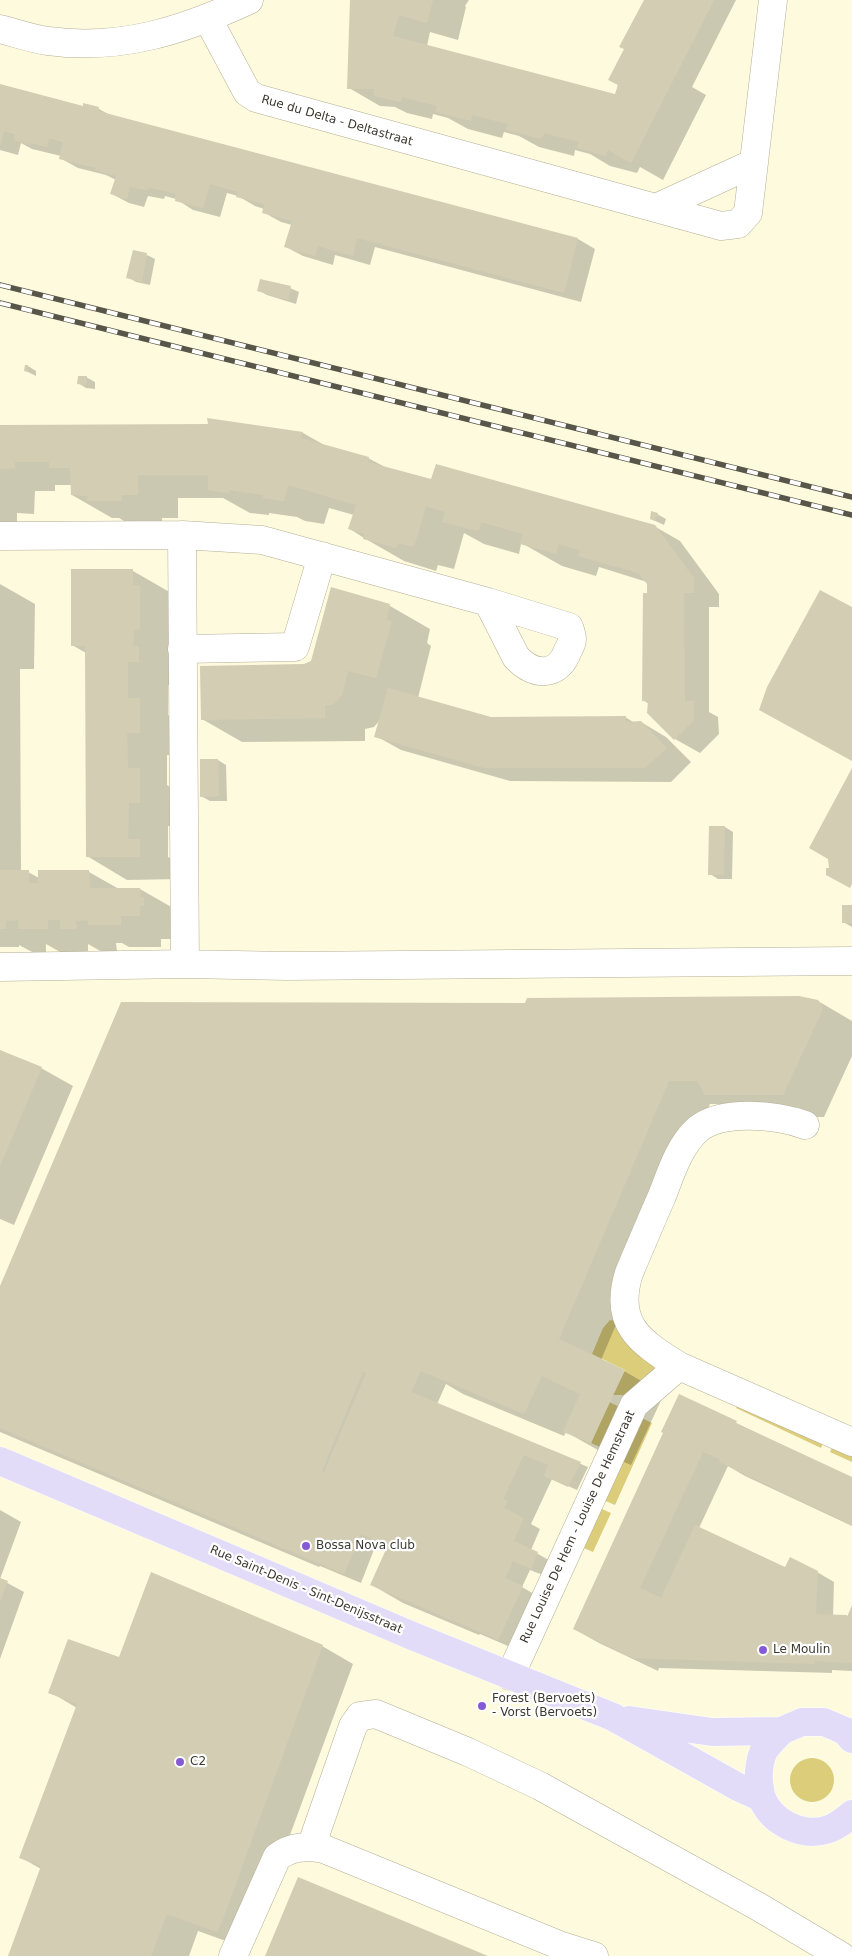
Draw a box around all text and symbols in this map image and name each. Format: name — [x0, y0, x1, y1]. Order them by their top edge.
street label: Rue du Delta - Deltastraat — [260, 92, 414, 150]
street label: Rue Louise De Hem - Louise De Hemstraat — [518, 1408, 638, 1646]
place label: Bossa Nova club — [316, 1539, 415, 1553]
marker: Bossa Nova club — [300, 1540, 312, 1552]
street label: Rue Saint-Denis - Sint-Denijsstraat — [208, 1543, 404, 1637]
place label: Le Moulin — [773, 1643, 830, 1657]
marker: Le Moulin — [757, 1644, 769, 1656]
place label: Forest (Bervoets) - Vorst (Bervoets) — [492, 1692, 597, 1720]
marker: Forest (Bervoets) - Vorst (Bervoets) — [476, 1700, 488, 1712]
place label: C2 — [190, 1755, 206, 1769]
marker: C2 — [174, 1756, 186, 1768]

